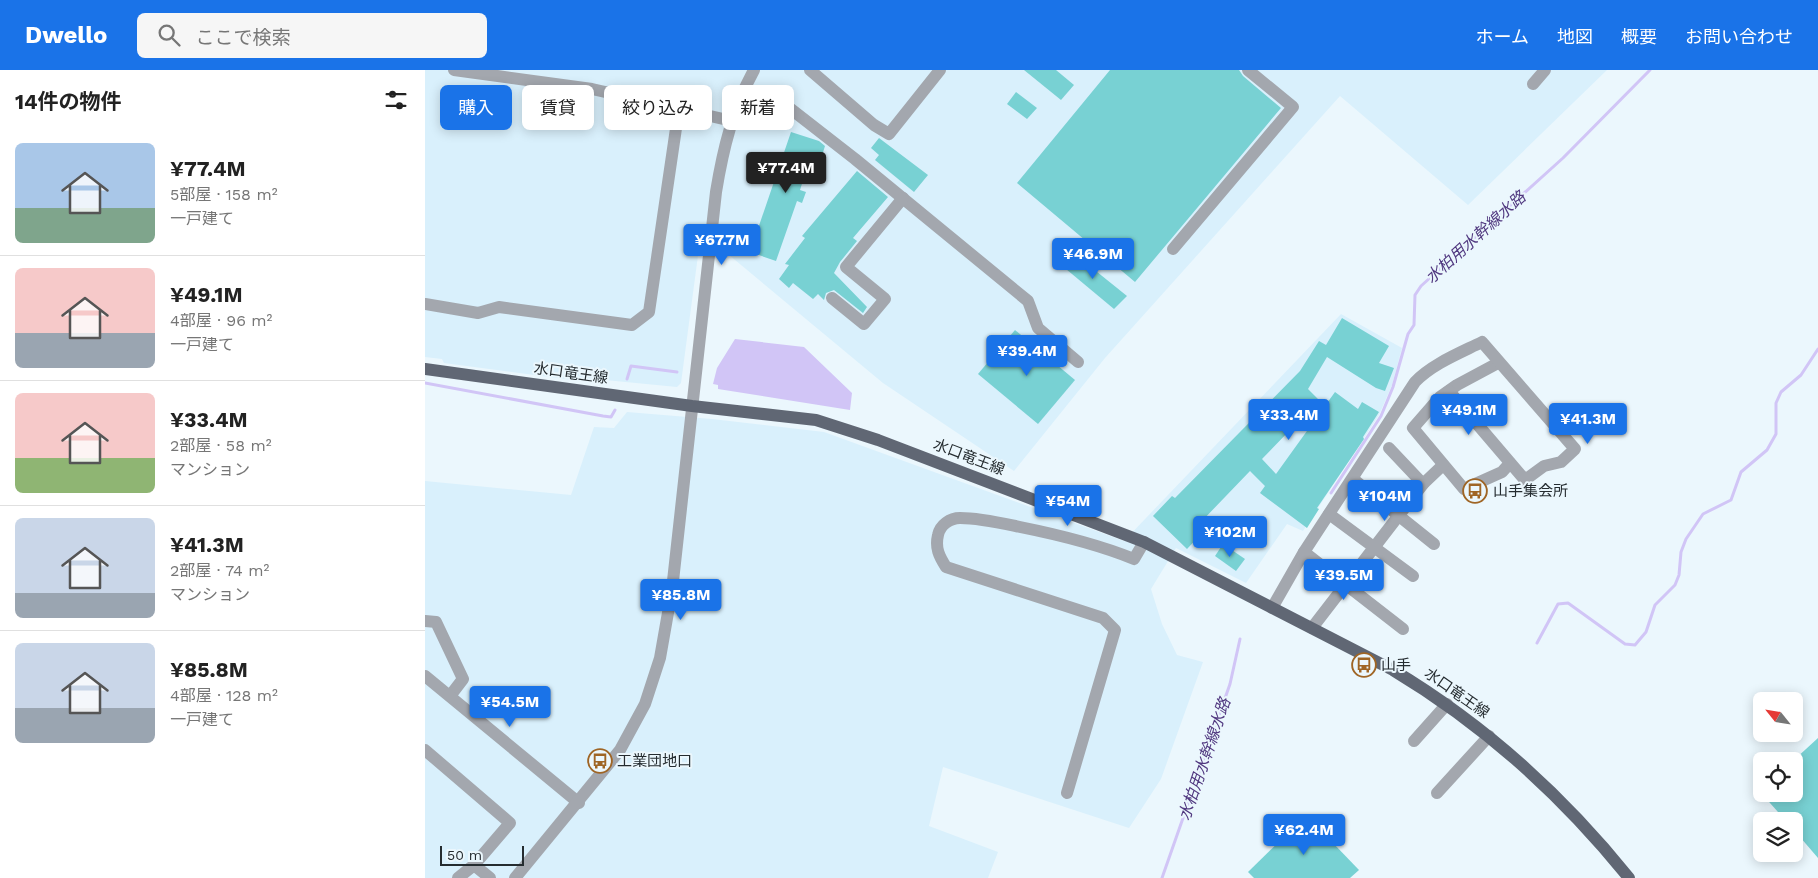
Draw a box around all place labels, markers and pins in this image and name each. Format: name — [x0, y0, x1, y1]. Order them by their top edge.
pin: ¥77.4M — [745, 152, 827, 194]
pin: ¥67.7M — [681, 224, 763, 266]
pin: ¥46.9M — [1052, 238, 1134, 280]
pin: ¥39.4M — [986, 334, 1068, 377]
pin: ¥49.1M — [1428, 394, 1510, 436]
pin: ¥33.4M — [1248, 398, 1330, 441]
pin: ¥41.3M — [1547, 402, 1629, 445]
bus stop icon: 山手集会所 — [1462, 478, 1488, 504]
pin: ¥104M — [1350, 480, 1420, 522]
place label: 山手集会所 — [1493, 482, 1568, 500]
pin: ¥54M — [1038, 484, 1098, 527]
pin: ¥102M — [1195, 516, 1265, 558]
pin: ¥39.5M — [1303, 558, 1385, 601]
pin: ¥85.8M — [640, 578, 722, 621]
bus stop icon: 山手 — [1351, 652, 1377, 678]
place label: 山手 — [1381, 656, 1411, 674]
pin: ¥54.5M — [469, 686, 551, 728]
bus stop icon: 工業団地口 — [587, 748, 613, 774]
place label: 工業団地口 — [617, 752, 692, 770]
pin: ¥62.4M — [1263, 814, 1345, 856]

